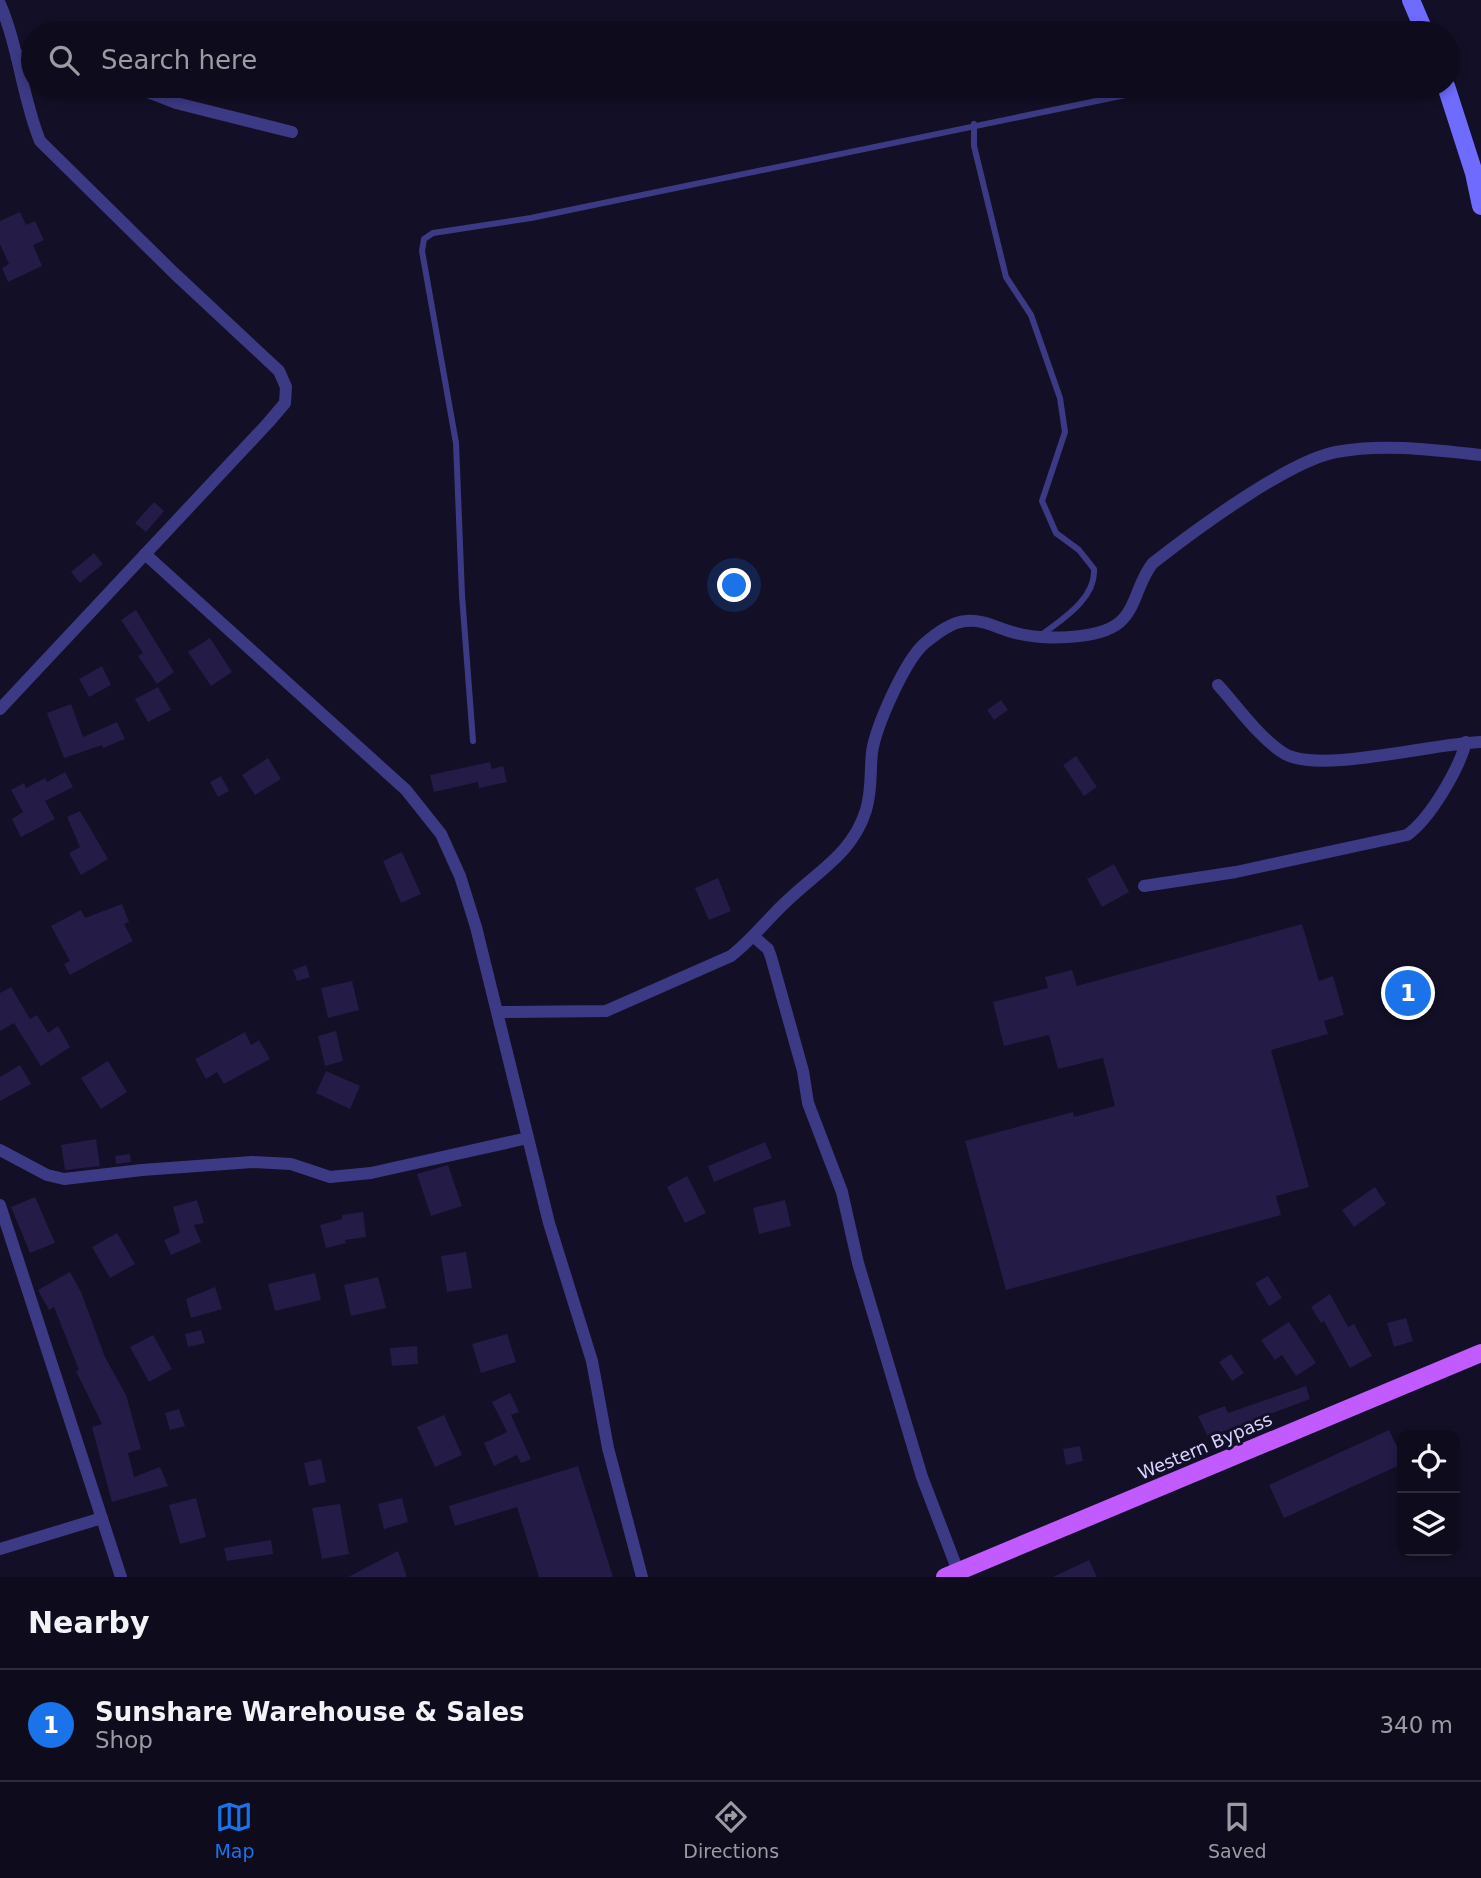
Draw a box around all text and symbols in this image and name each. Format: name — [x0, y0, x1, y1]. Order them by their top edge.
search box — [21, 21, 1460, 98]
icon: search — [45, 41, 83, 79]
text: Search here — [101, 45, 257, 75]
your location — [717, 568, 751, 602]
pin: 1 — [1385, 967, 1431, 1019]
street label: Western Bypass — [1135, 1408, 1275, 1484]
map controls — [1397, 1430, 1460, 1556]
button: locate — [1397, 1430, 1460, 1493]
button: layers — [1397, 1493, 1460, 1556]
text: Nearby — [28, 1605, 150, 1640]
text: Sunshare Warehouse & Sales — [95, 1697, 525, 1727]
text: 1 — [43, 1712, 59, 1738]
text: 340 m — [1379, 1712, 1453, 1738]
text: Shop — [95, 1727, 153, 1753]
tab: Map — [214, 1798, 255, 1862]
tab: Directions — [683, 1798, 779, 1862]
tab: Saved — [1208, 1798, 1267, 1862]

